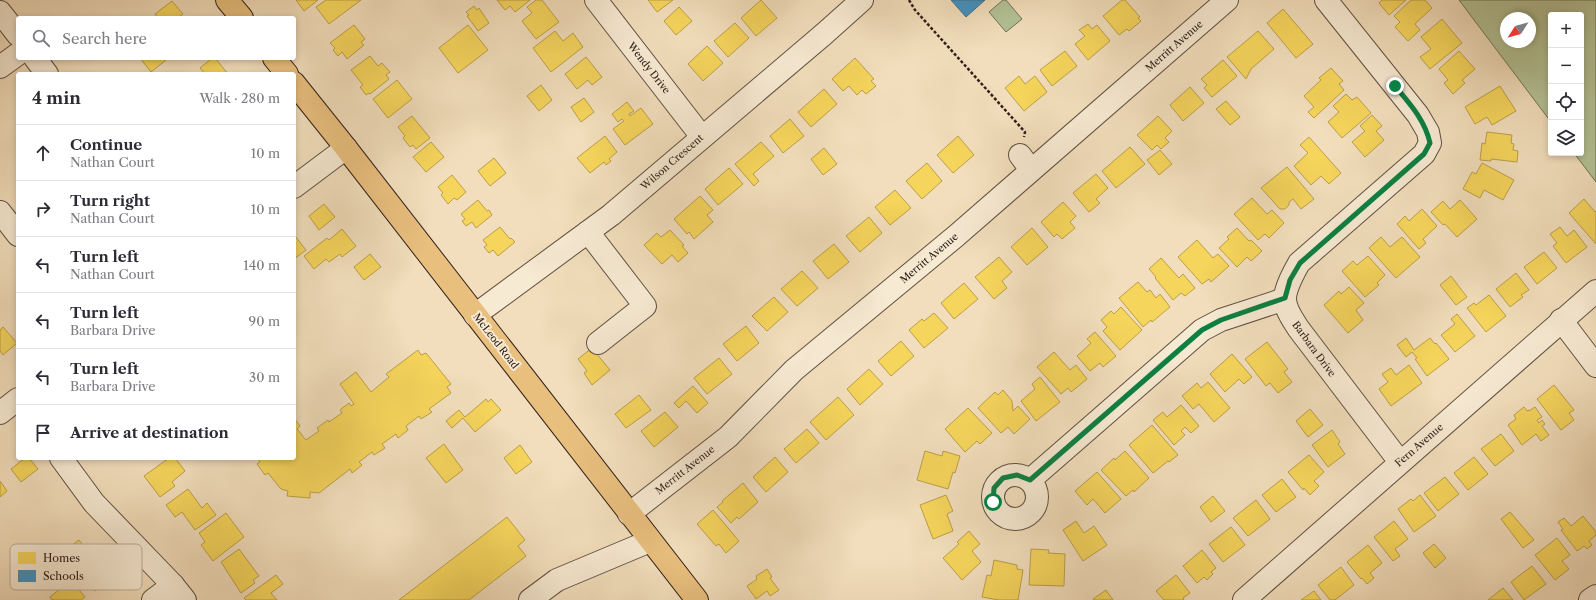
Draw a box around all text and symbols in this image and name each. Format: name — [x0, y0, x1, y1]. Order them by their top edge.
north arrow — [1500, 12, 1536, 48]
map controls — [1548, 12, 1584, 156]
button: + — [1548, 12, 1584, 48]
search box — [16, 16, 296, 60]
street label: Merritt Avenue — [1143, 17, 1206, 74]
icon: search — [30, 27, 52, 49]
text: Search here — [62, 29, 147, 48]
street label: Wendy Drive — [624, 39, 673, 97]
button: − — [1548, 48, 1584, 84]
route end — [1386, 77, 1404, 95]
button: locate — [1548, 84, 1584, 120]
text: 4 min — [32, 88, 81, 108]
text: Walk · 280 m — [199, 90, 280, 106]
button: layers — [1548, 120, 1584, 156]
street label: Wilson Crescent — [637, 131, 706, 193]
text: Continue — [70, 135, 142, 154]
icon: ahead — [32, 142, 54, 164]
text: 10 m — [251, 145, 280, 161]
text: Nathan Court — [70, 154, 155, 170]
text: Turn right — [70, 191, 150, 210]
icon: right — [32, 198, 54, 220]
text: 10 m — [251, 201, 280, 217]
text: Nathan Court — [70, 210, 155, 226]
street label: Merritt Avenue — [897, 230, 961, 286]
text: Turn left — [70, 247, 139, 266]
icon: left — [32, 254, 54, 276]
text: 140 m — [243, 257, 280, 273]
text: Nathan Court — [70, 266, 155, 282]
text: Turn left — [70, 303, 139, 322]
icon: left — [32, 310, 54, 332]
street label: McLeod Road — [470, 311, 522, 371]
text: 90 m — [249, 313, 280, 329]
street label: Barbara Drive — [1289, 319, 1339, 380]
text: Barbara Drive — [70, 322, 155, 338]
text: Turn left — [70, 359, 139, 378]
icon: left — [32, 366, 54, 388]
text: 30 m — [249, 369, 280, 385]
text: Barbara Drive — [70, 378, 155, 394]
street label: Fern Avenue — [1392, 420, 1446, 470]
icon: arrive — [32, 422, 54, 444]
text: Arrive at destination — [70, 423, 229, 442]
street label: Merritt Avenue — [653, 443, 718, 497]
route start — [984, 493, 1002, 511]
legend — [10, 544, 142, 590]
text: Homes — [43, 551, 80, 565]
text: Schools — [43, 569, 84, 583]

